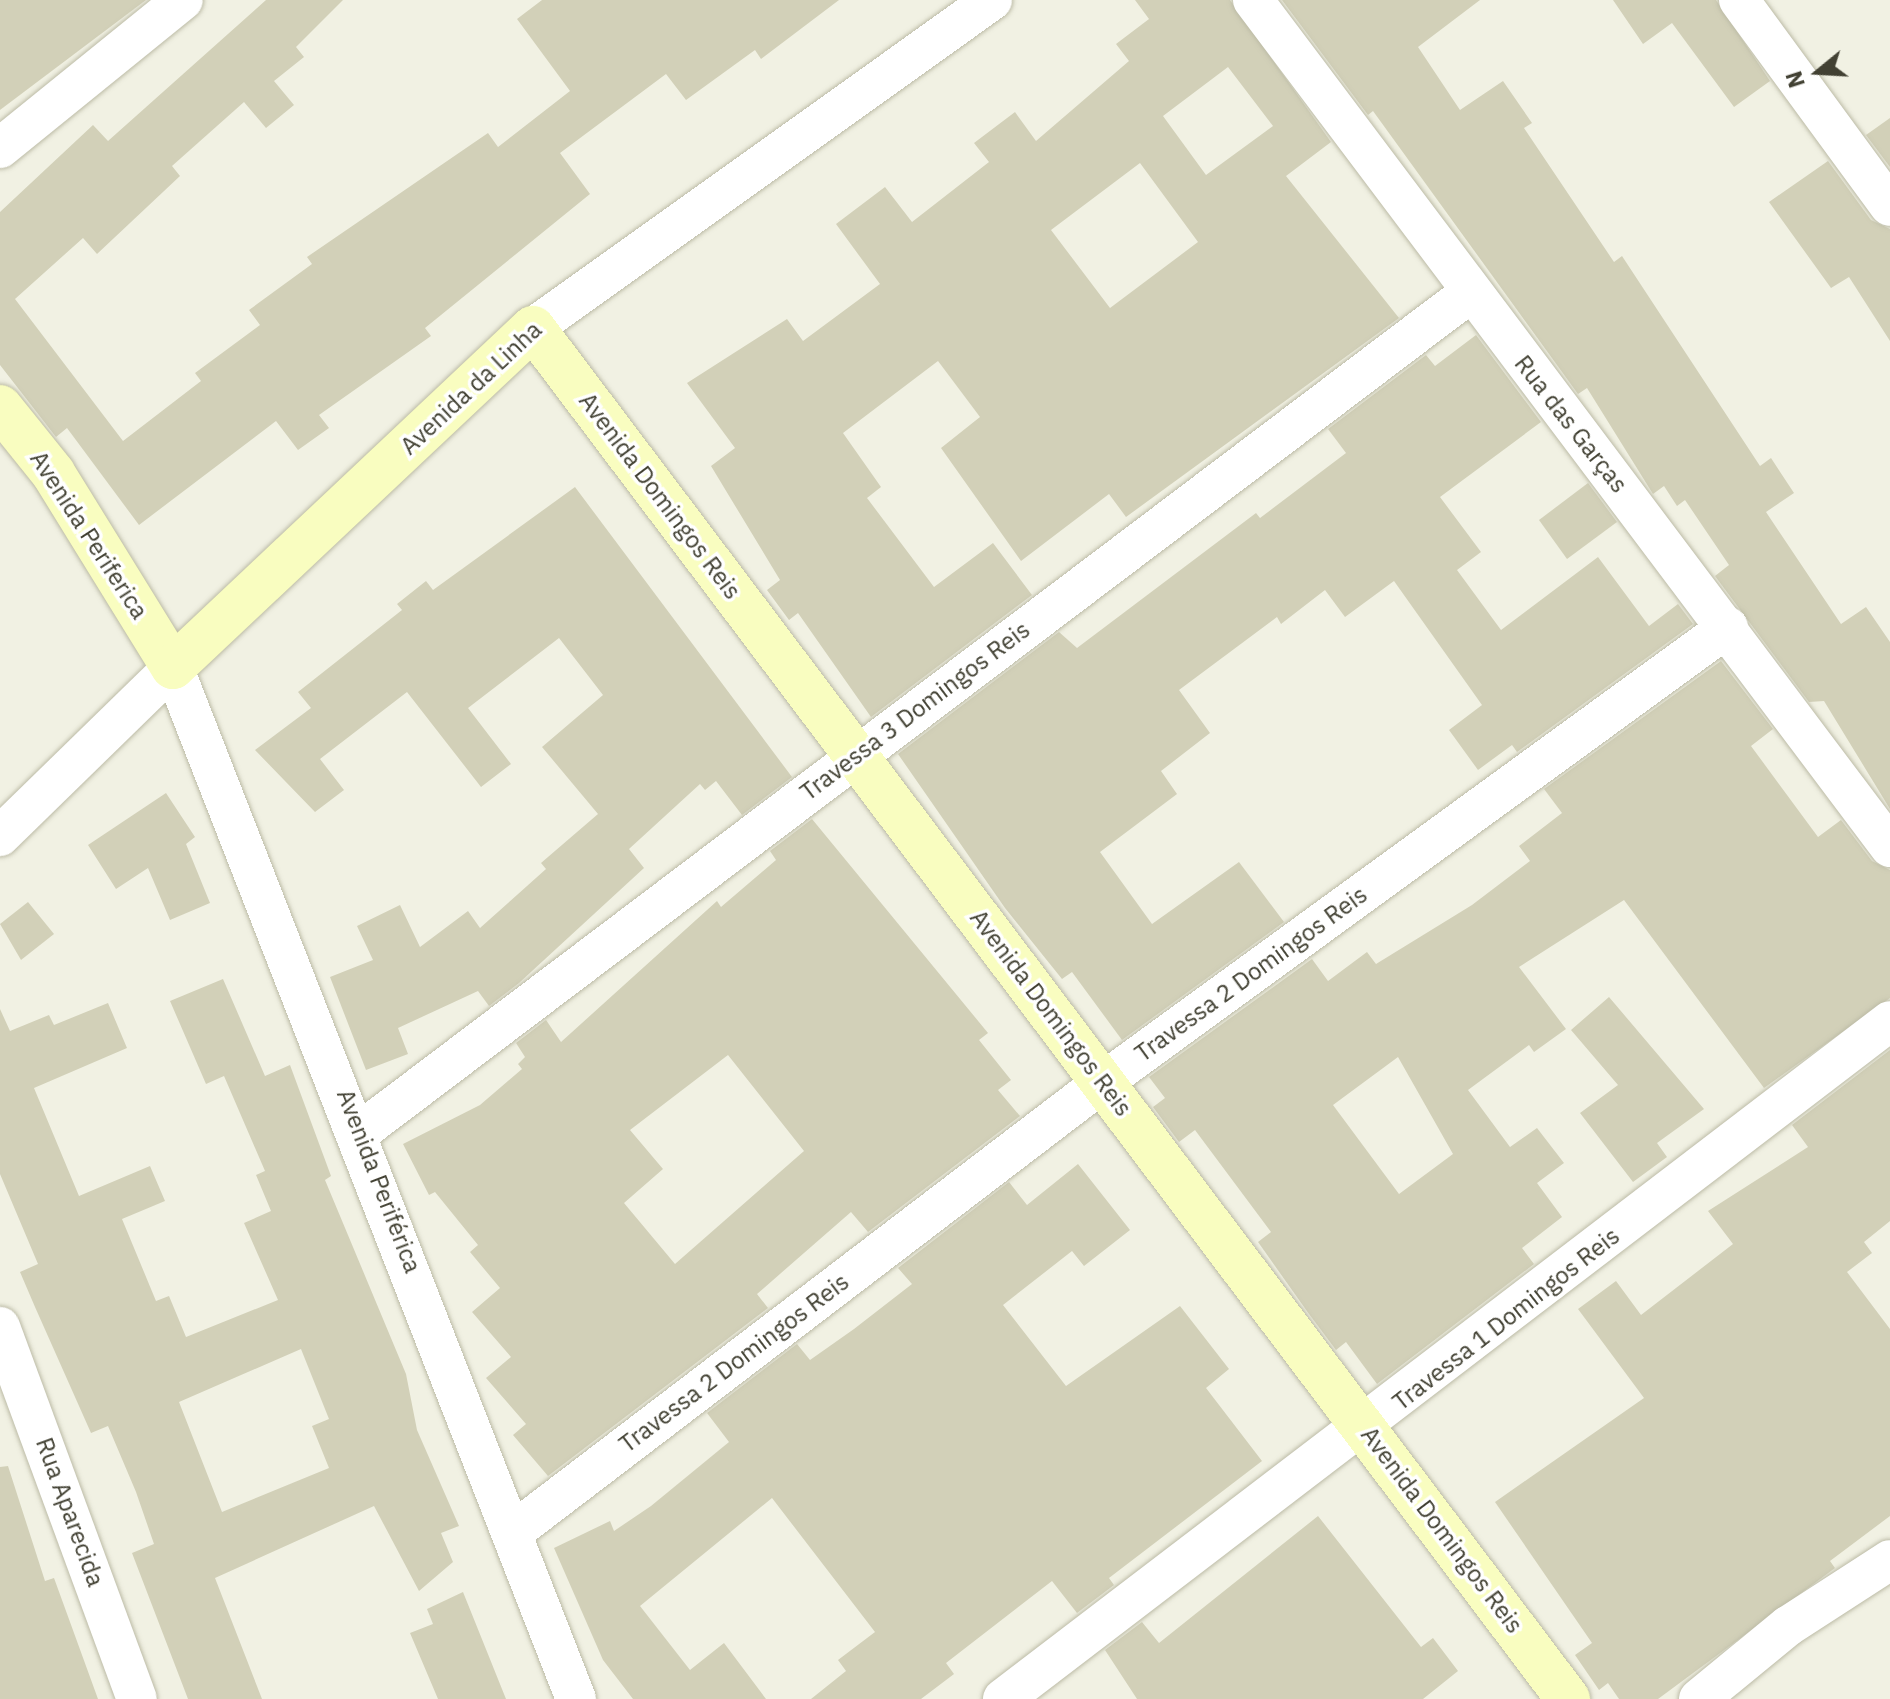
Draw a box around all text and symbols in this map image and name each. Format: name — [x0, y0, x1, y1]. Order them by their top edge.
north arrow — [1778, 32, 1858, 112]
text: N — [1778, 68, 1811, 92]
street label: Avenida da Linha — [395, 315, 547, 461]
street label: Rua das Garças — [1508, 350, 1634, 498]
street label: Avenida Domingos Reis — [573, 387, 747, 605]
street label: Avenida Periferica — [24, 446, 154, 624]
street label: Travessa 3 Domingos Reis — [795, 615, 1035, 807]
street label: Travessa 2 Domingos Reis — [1129, 880, 1373, 1068]
street label: Avenida Domingos Reis — [964, 904, 1138, 1122]
street label: Avenida Periférica — [331, 1085, 427, 1277]
street label: Travessa 1 Domingos Reis — [1387, 1222, 1625, 1416]
street label: Travessa 2 Domingos Reis — [614, 1267, 854, 1459]
street label: Avenida Domingos Reis — [1355, 1421, 1529, 1639]
street label: Rua Aparecida — [30, 1434, 110, 1590]

